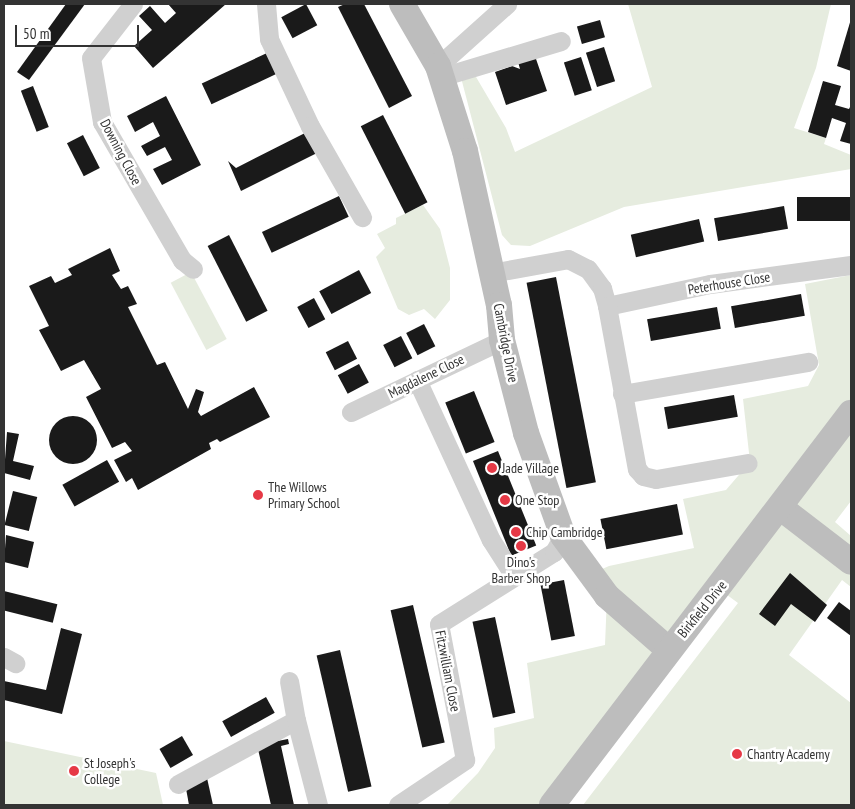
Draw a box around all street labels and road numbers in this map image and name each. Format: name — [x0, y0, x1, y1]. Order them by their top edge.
street label: Downing Close — [97, 116, 145, 188]
street label: Peterhouse Close — [687, 268, 771, 298]
street label: Cambridge Drive — [490, 302, 522, 384]
street label: Magdalene Close — [385, 350, 467, 402]
street label: Birkfield Drive — [674, 577, 730, 641]
street label: Fitzwilliam Close — [432, 629, 464, 713]

